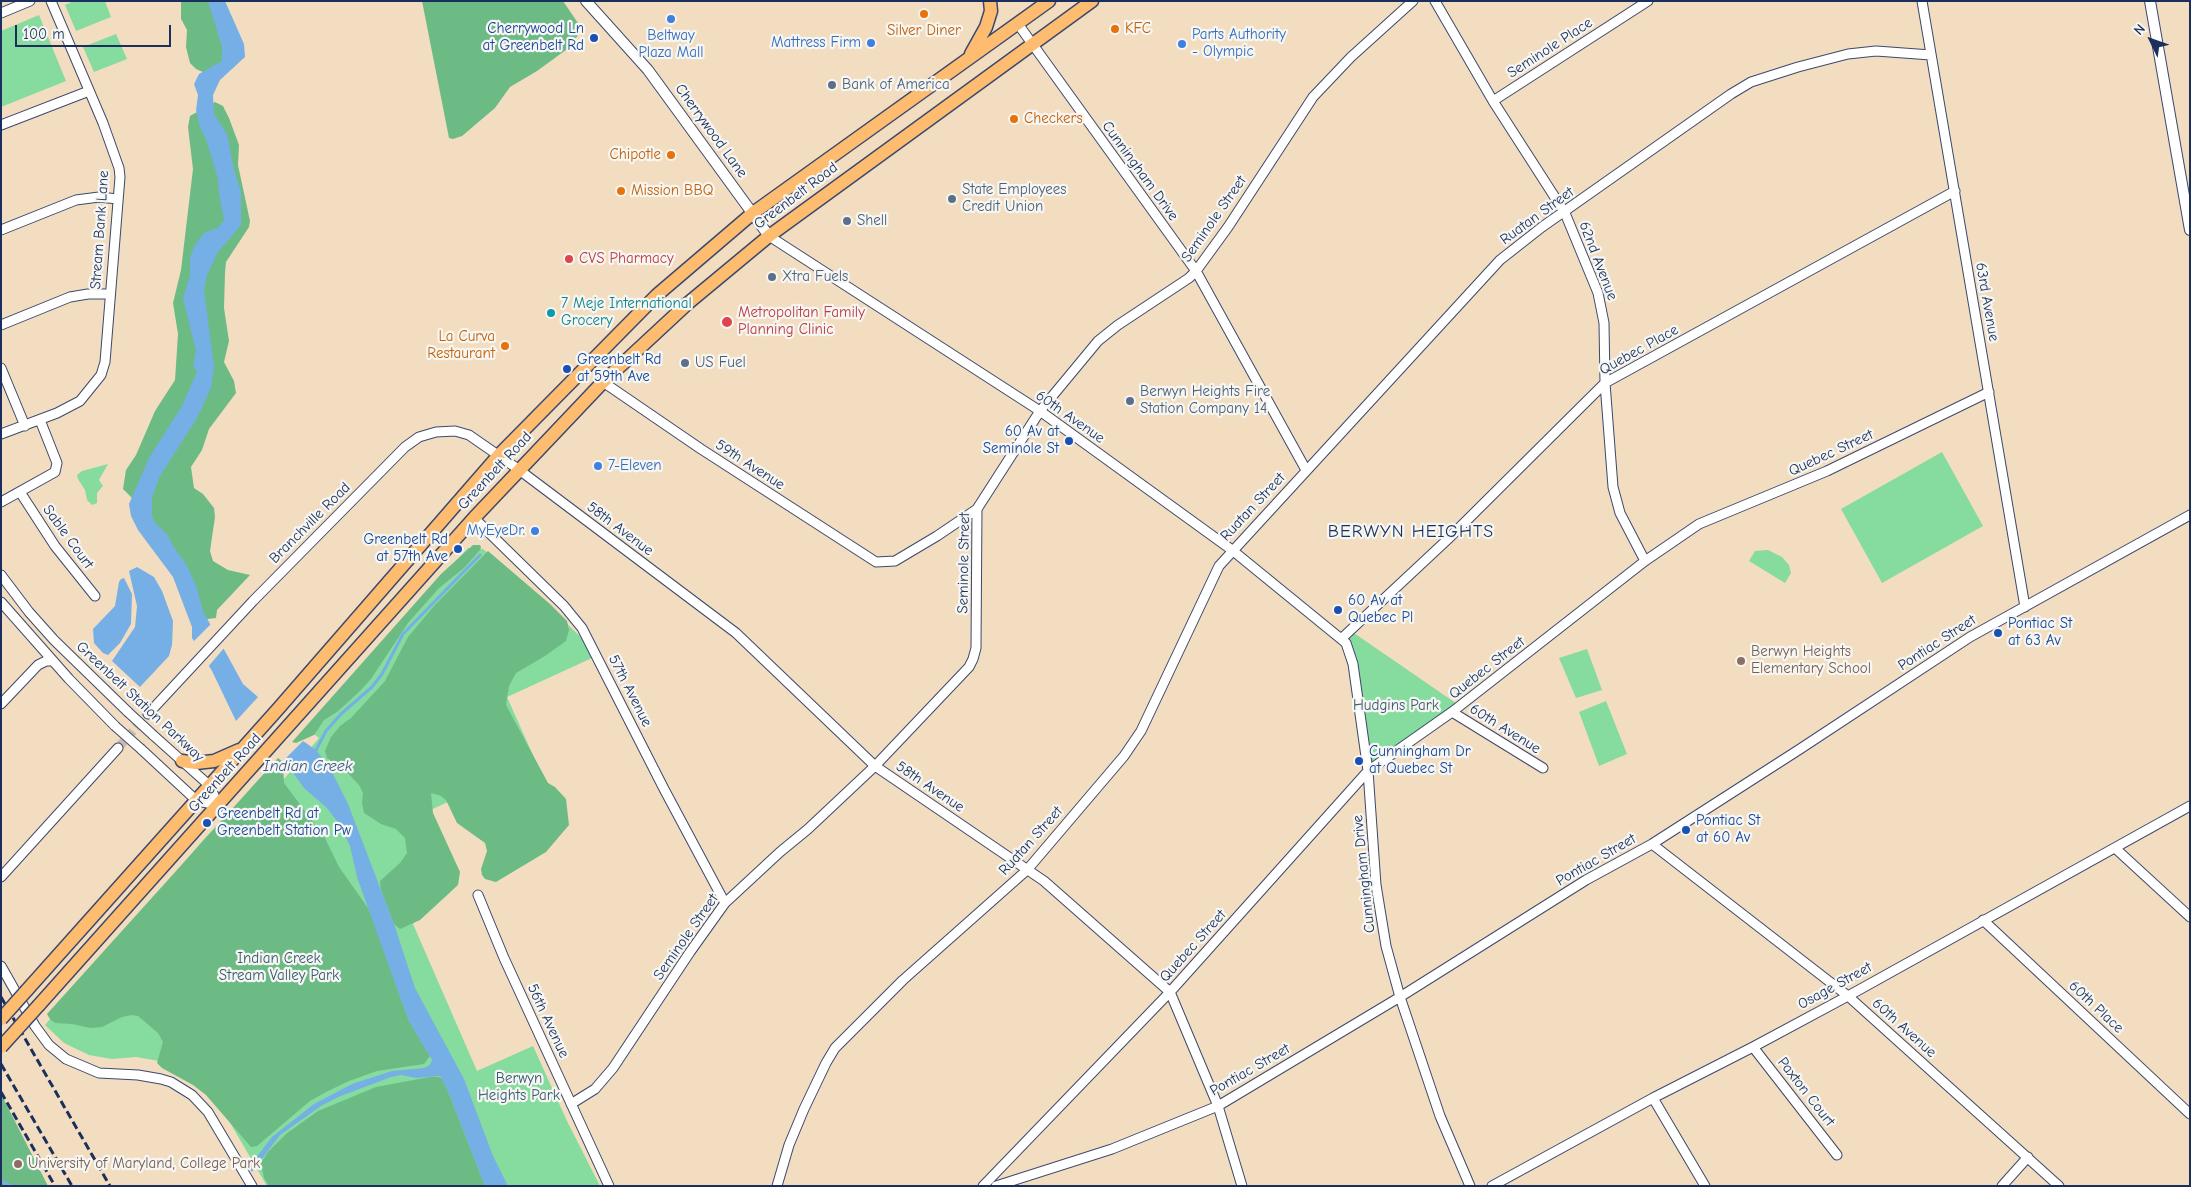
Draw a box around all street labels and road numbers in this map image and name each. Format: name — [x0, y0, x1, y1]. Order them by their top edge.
street label: Seminole Place — [1504, 14, 1596, 82]
street label: Cherrywood Lane — [671, 81, 751, 181]
street label: Cunningham Drive — [1098, 118, 1182, 224]
street label: Greenbelt Road — [751, 159, 841, 233]
street label: Stream Bank Lane — [87, 170, 113, 290]
street label: Seminole Street — [1178, 172, 1250, 266]
street label: Ruatan Street — [1497, 183, 1577, 249]
street label: 62nd Avenue — [1575, 219, 1621, 303]
street label: 63rd Avenue — [1971, 261, 2003, 343]
street label: Quebec Place — [1596, 321, 1682, 379]
street label: 60th Avenue — [1032, 387, 1108, 447]
street label: Quebec Street — [1786, 426, 1876, 480]
street label: Greenbelt Road — [454, 428, 536, 514]
street label: 59th Avenue — [712, 436, 788, 494]
street label: Ruatan Street — [1217, 469, 1289, 545]
street label: Branchville Road — [266, 479, 354, 567]
street label: 58th Avenue — [583, 498, 657, 560]
street label: Sable Court — [39, 501, 97, 573]
street label: Seminole Street — [954, 512, 974, 614]
street label: Pontiac Street — [1895, 611, 1979, 675]
street label: Quebec Street — [1446, 633, 1528, 703]
street label: Greenbelt Station Parkway — [72, 638, 208, 766]
street label: 57th Avenue — [604, 652, 656, 730]
street label: 60th Avenue — [1466, 700, 1544, 758]
street label: Greenbelt Road — [185, 730, 265, 816]
street label: 58th Avenue — [892, 757, 968, 817]
street label: Ruatan Street — [995, 803, 1067, 879]
street label: Cunningham Drive — [1349, 814, 1379, 934]
street label: Pontiac Street — [1553, 830, 1639, 890]
street label: Seminole Street — [650, 890, 722, 984]
street label: Quebec Street — [1156, 906, 1230, 986]
street label: Osage Street — [1795, 958, 1875, 1014]
street label: 60th Place — [2065, 977, 2127, 1037]
street label: 56th Avenue — [523, 981, 573, 1061]
street label: 60th Avenue — [1868, 994, 1940, 1062]
street label: Pontiac Street — [1207, 1040, 1293, 1100]
street label: Paxton Court — [1773, 1054, 1839, 1130]

